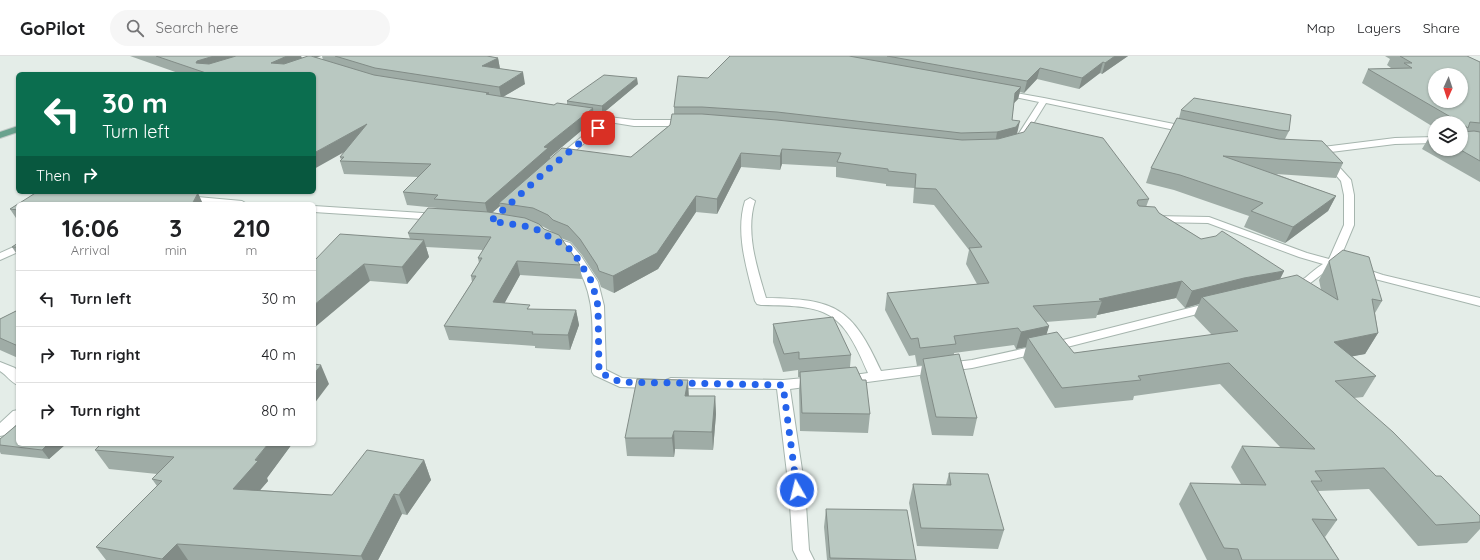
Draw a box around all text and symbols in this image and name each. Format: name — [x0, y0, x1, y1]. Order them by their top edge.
search box — [110, 10, 390, 46]
text: GoPilot — [20, 16, 86, 40]
icon: search — [124, 17, 146, 39]
text: Search here — [156, 18, 238, 37]
text: Map — [1306, 19, 1335, 37]
text: Layers — [1357, 19, 1401, 37]
text: Share — [1423, 19, 1460, 37]
north arrow — [1428, 68, 1468, 108]
map controls — [1428, 68, 1468, 156]
text: 30 m — [102, 85, 168, 120]
icon: left — [36, 88, 88, 140]
pin — [581, 111, 615, 145]
button: layers — [1428, 116, 1468, 156]
icon: arrive — [587, 117, 609, 139]
text: Turn left — [102, 120, 170, 143]
icon: right — [79, 164, 101, 186]
text: Then — [36, 166, 71, 185]
text: 16:06 — [62, 213, 119, 243]
text: 3 — [169, 213, 182, 243]
text: 210 — [233, 213, 270, 243]
text: Arrival — [71, 242, 110, 258]
text: min — [165, 242, 187, 258]
text: m — [245, 242, 257, 258]
icon: left — [36, 288, 58, 310]
text: Turn left — [70, 289, 132, 308]
text: 30 m — [261, 289, 296, 308]
icon: right — [36, 344, 58, 366]
text: Turn right — [70, 345, 141, 364]
text: 40 m — [261, 345, 296, 364]
icon: right — [36, 400, 58, 422]
text: Turn right — [70, 401, 141, 420]
text: 80 m — [261, 401, 296, 420]
position arrow — [776, 469, 818, 511]

